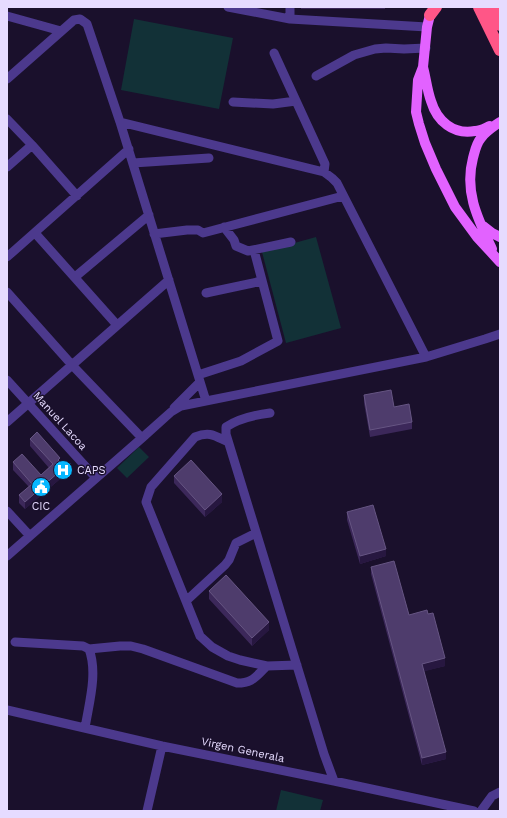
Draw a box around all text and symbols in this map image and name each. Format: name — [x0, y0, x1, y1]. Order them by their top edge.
street label: Manuel Lacoa — [30, 389, 90, 453]
hospital icon: CAPS — [52, 459, 74, 481]
place label: CAPS — [77, 464, 106, 477]
public building icon: CIC — [30, 476, 52, 498]
place label: CIC — [32, 500, 51, 513]
street label: Virgen Generala — [200, 735, 286, 765]

